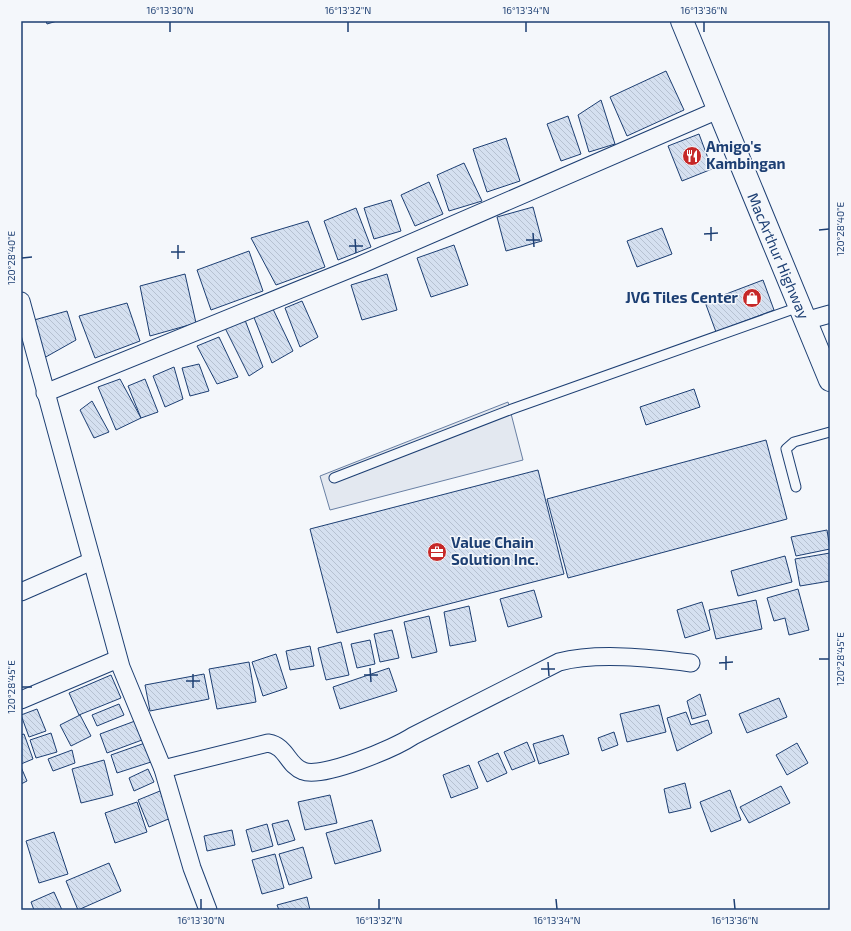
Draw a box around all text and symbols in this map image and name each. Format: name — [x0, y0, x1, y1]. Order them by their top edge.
text: 16°13'30"N — [146, 4, 194, 16]
text: 16°13'32"N — [325, 4, 371, 16]
text: 16°13'34"N — [502, 4, 550, 16]
text: 16°13'36"N — [681, 4, 727, 16]
place label: Amigo's Kambingan — [706, 137, 786, 172]
restaurant icon: Amigo's Kambingan — [681, 145, 703, 167]
street label: MacArthur Highway — [744, 190, 814, 322]
text: 120°28'40"E — [834, 202, 846, 256]
text: 120°28'40"E — [5, 231, 17, 285]
shop icon: JVG Tiles Center — [741, 287, 763, 309]
place label: JVG Tiles Center — [625, 288, 739, 306]
place label: Value Chain Solution Inc. — [451, 533, 539, 568]
office icon: Value Chain Solution Inc. — [426, 541, 448, 563]
text: 120°28'45"E — [834, 632, 846, 686]
text: 120°28'45"E — [5, 660, 17, 714]
text: 16°13'30"N — [177, 914, 225, 926]
text: 16°13'32"N — [356, 914, 402, 926]
text: 16°13'34"N — [533, 914, 581, 926]
text: 16°13'36"N — [712, 914, 758, 926]

